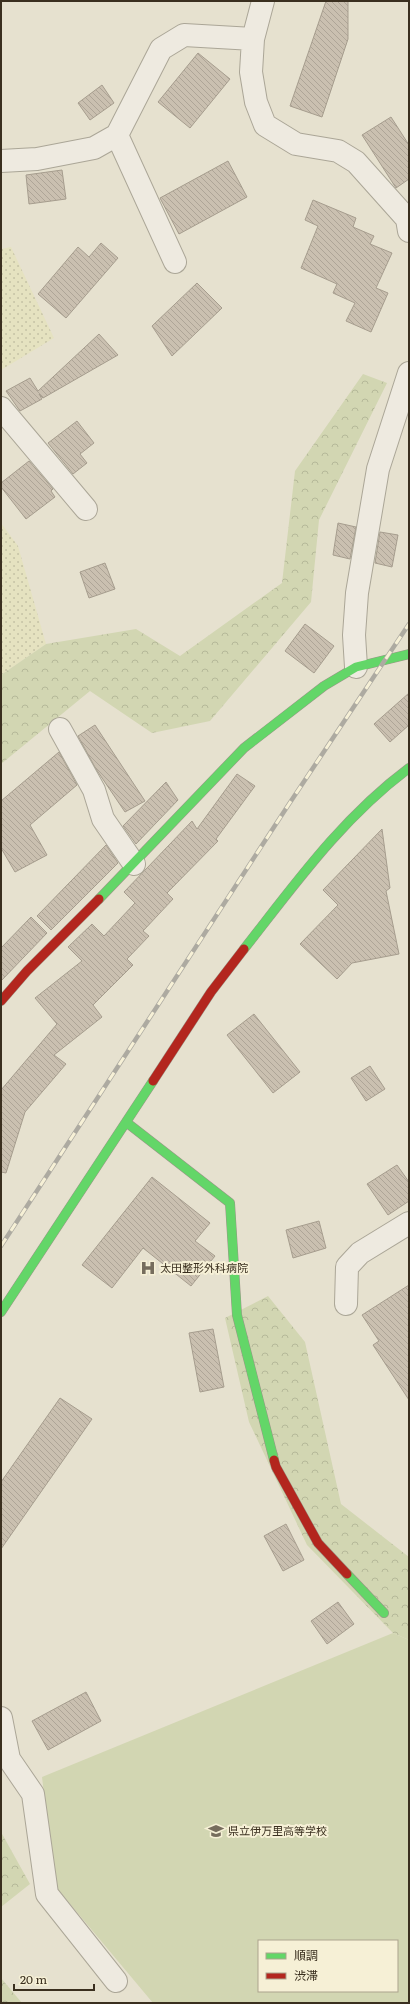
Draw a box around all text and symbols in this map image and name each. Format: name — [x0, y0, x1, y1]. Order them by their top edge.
hospital icon: 太田整形外科病院 — [139, 1259, 157, 1277]
place label: 太田整形外科病院 — [160, 1259, 248, 1275]
school or university icon: 県立伊万里高等学校 — [207, 1822, 225, 1840]
place label: 県立伊万里高等学校 — [228, 1822, 327, 1838]
legend — [258, 1940, 398, 1992]
text: 順調 — [294, 1946, 318, 1964]
scale bar — [14, 1966, 94, 1992]
text: 渋滞 — [294, 1966, 318, 1984]
text: 20 m — [20, 1970, 47, 1988]

